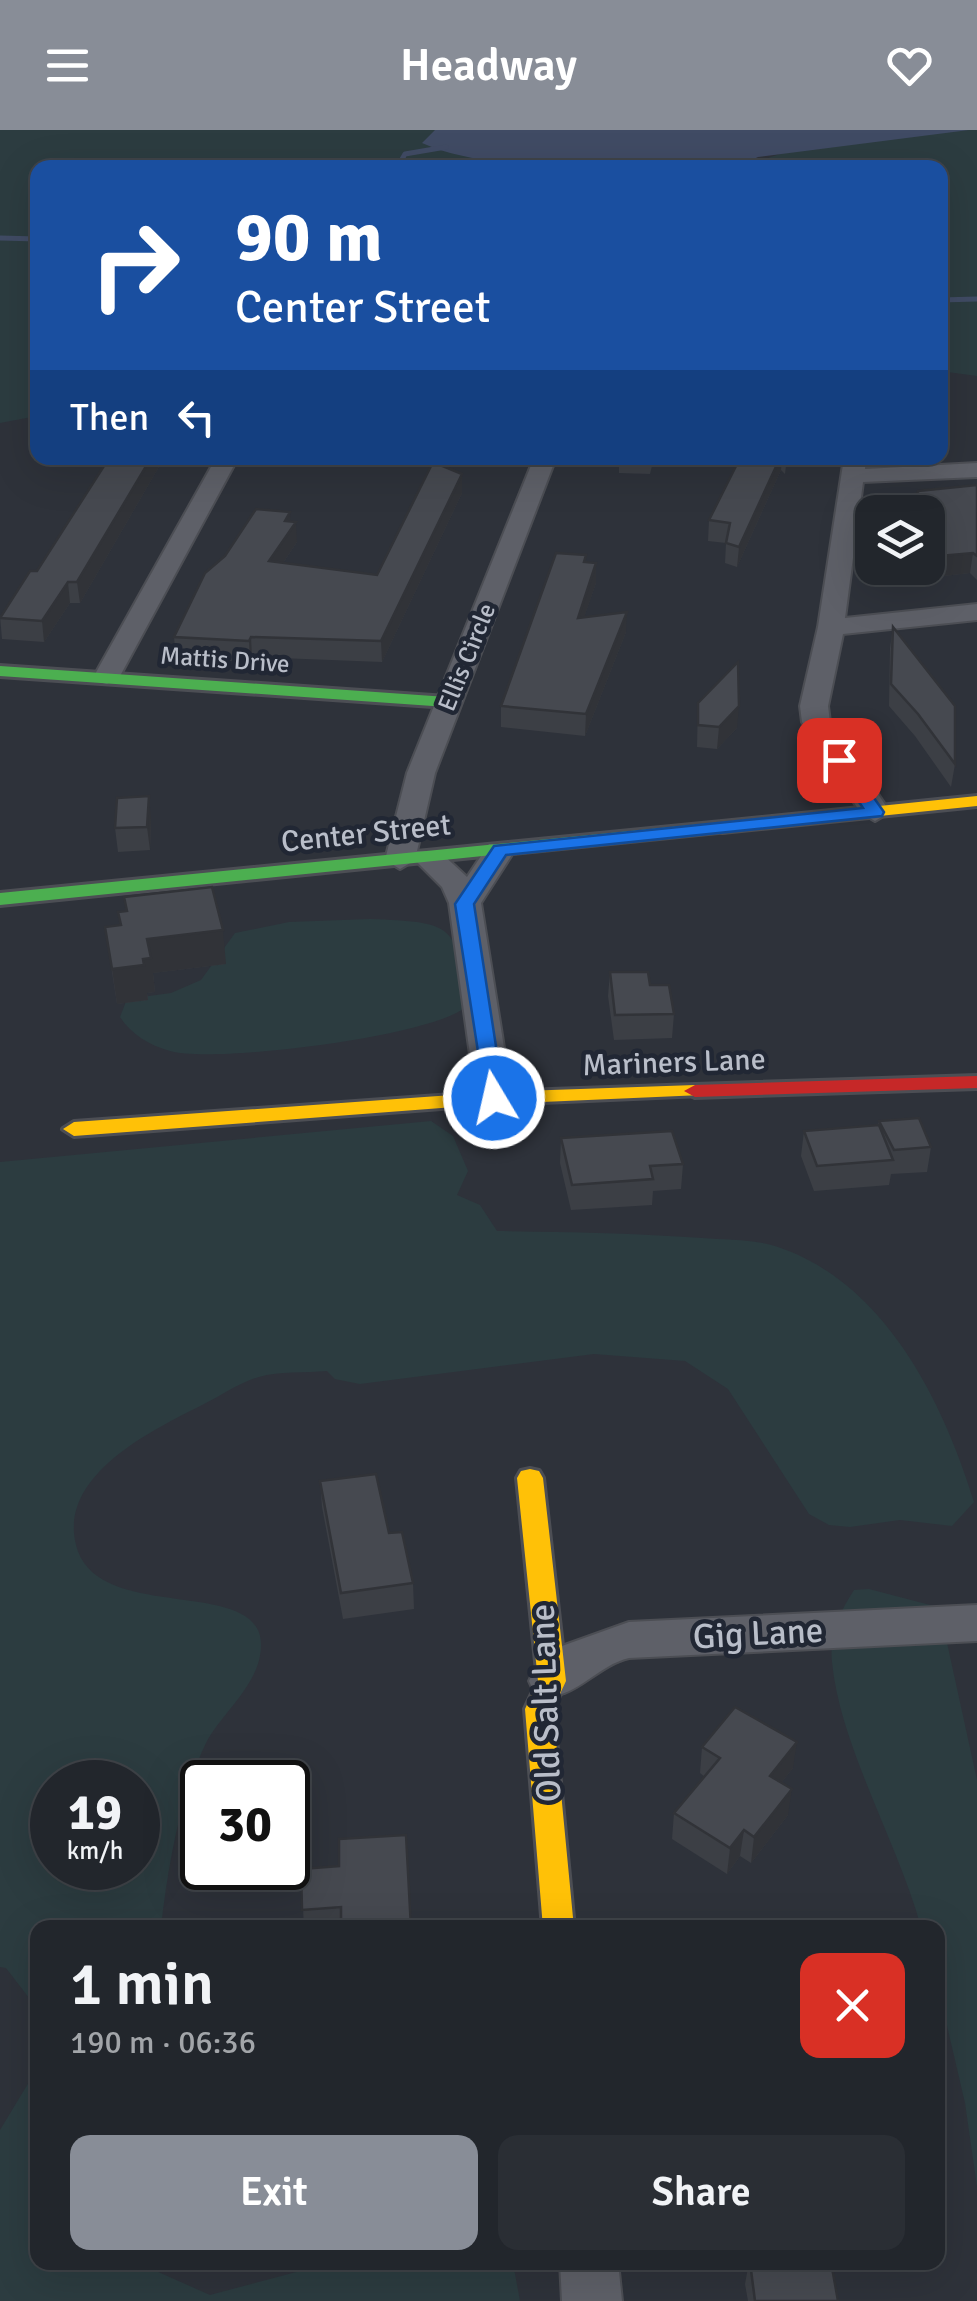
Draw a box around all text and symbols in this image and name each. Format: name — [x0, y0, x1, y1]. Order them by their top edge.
icon: menu — [40, 38, 95, 93]
text: Headway — [400, 38, 577, 93]
icon: heart — [882, 38, 937, 93]
text: 90 m — [235, 194, 383, 280]
icon: right — [70, 200, 200, 330]
text: Center Street — [235, 280, 490, 335]
icon: left — [169, 390, 224, 445]
text: Then — [70, 394, 149, 441]
map controls — [855, 495, 945, 585]
button: layers — [855, 495, 945, 585]
street label: Ellis Circle — [431, 599, 502, 716]
street label: Mattis Drive — [159, 640, 291, 679]
pin — [797, 718, 882, 803]
icon: arrive — [812, 733, 867, 788]
street label: Center Street — [279, 806, 453, 861]
street label: Mariners Lane — [582, 1041, 766, 1084]
position arrow — [442, 1046, 546, 1150]
street label: Old Salt Lane — [521, 1603, 570, 1803]
street label: Gig Lane — [692, 1609, 824, 1658]
speed limit sign: 30 — [180, 1760, 310, 1890]
text: 19 — [68, 1782, 122, 1844]
text: km/h — [67, 1835, 123, 1866]
text: 1 min — [70, 1948, 214, 2022]
button: close — [800, 1953, 905, 2058]
text: 190 m · 06:36 — [70, 2023, 256, 2062]
button: Exit — [70, 2135, 478, 2250]
button: Share — [498, 2135, 905, 2250]

